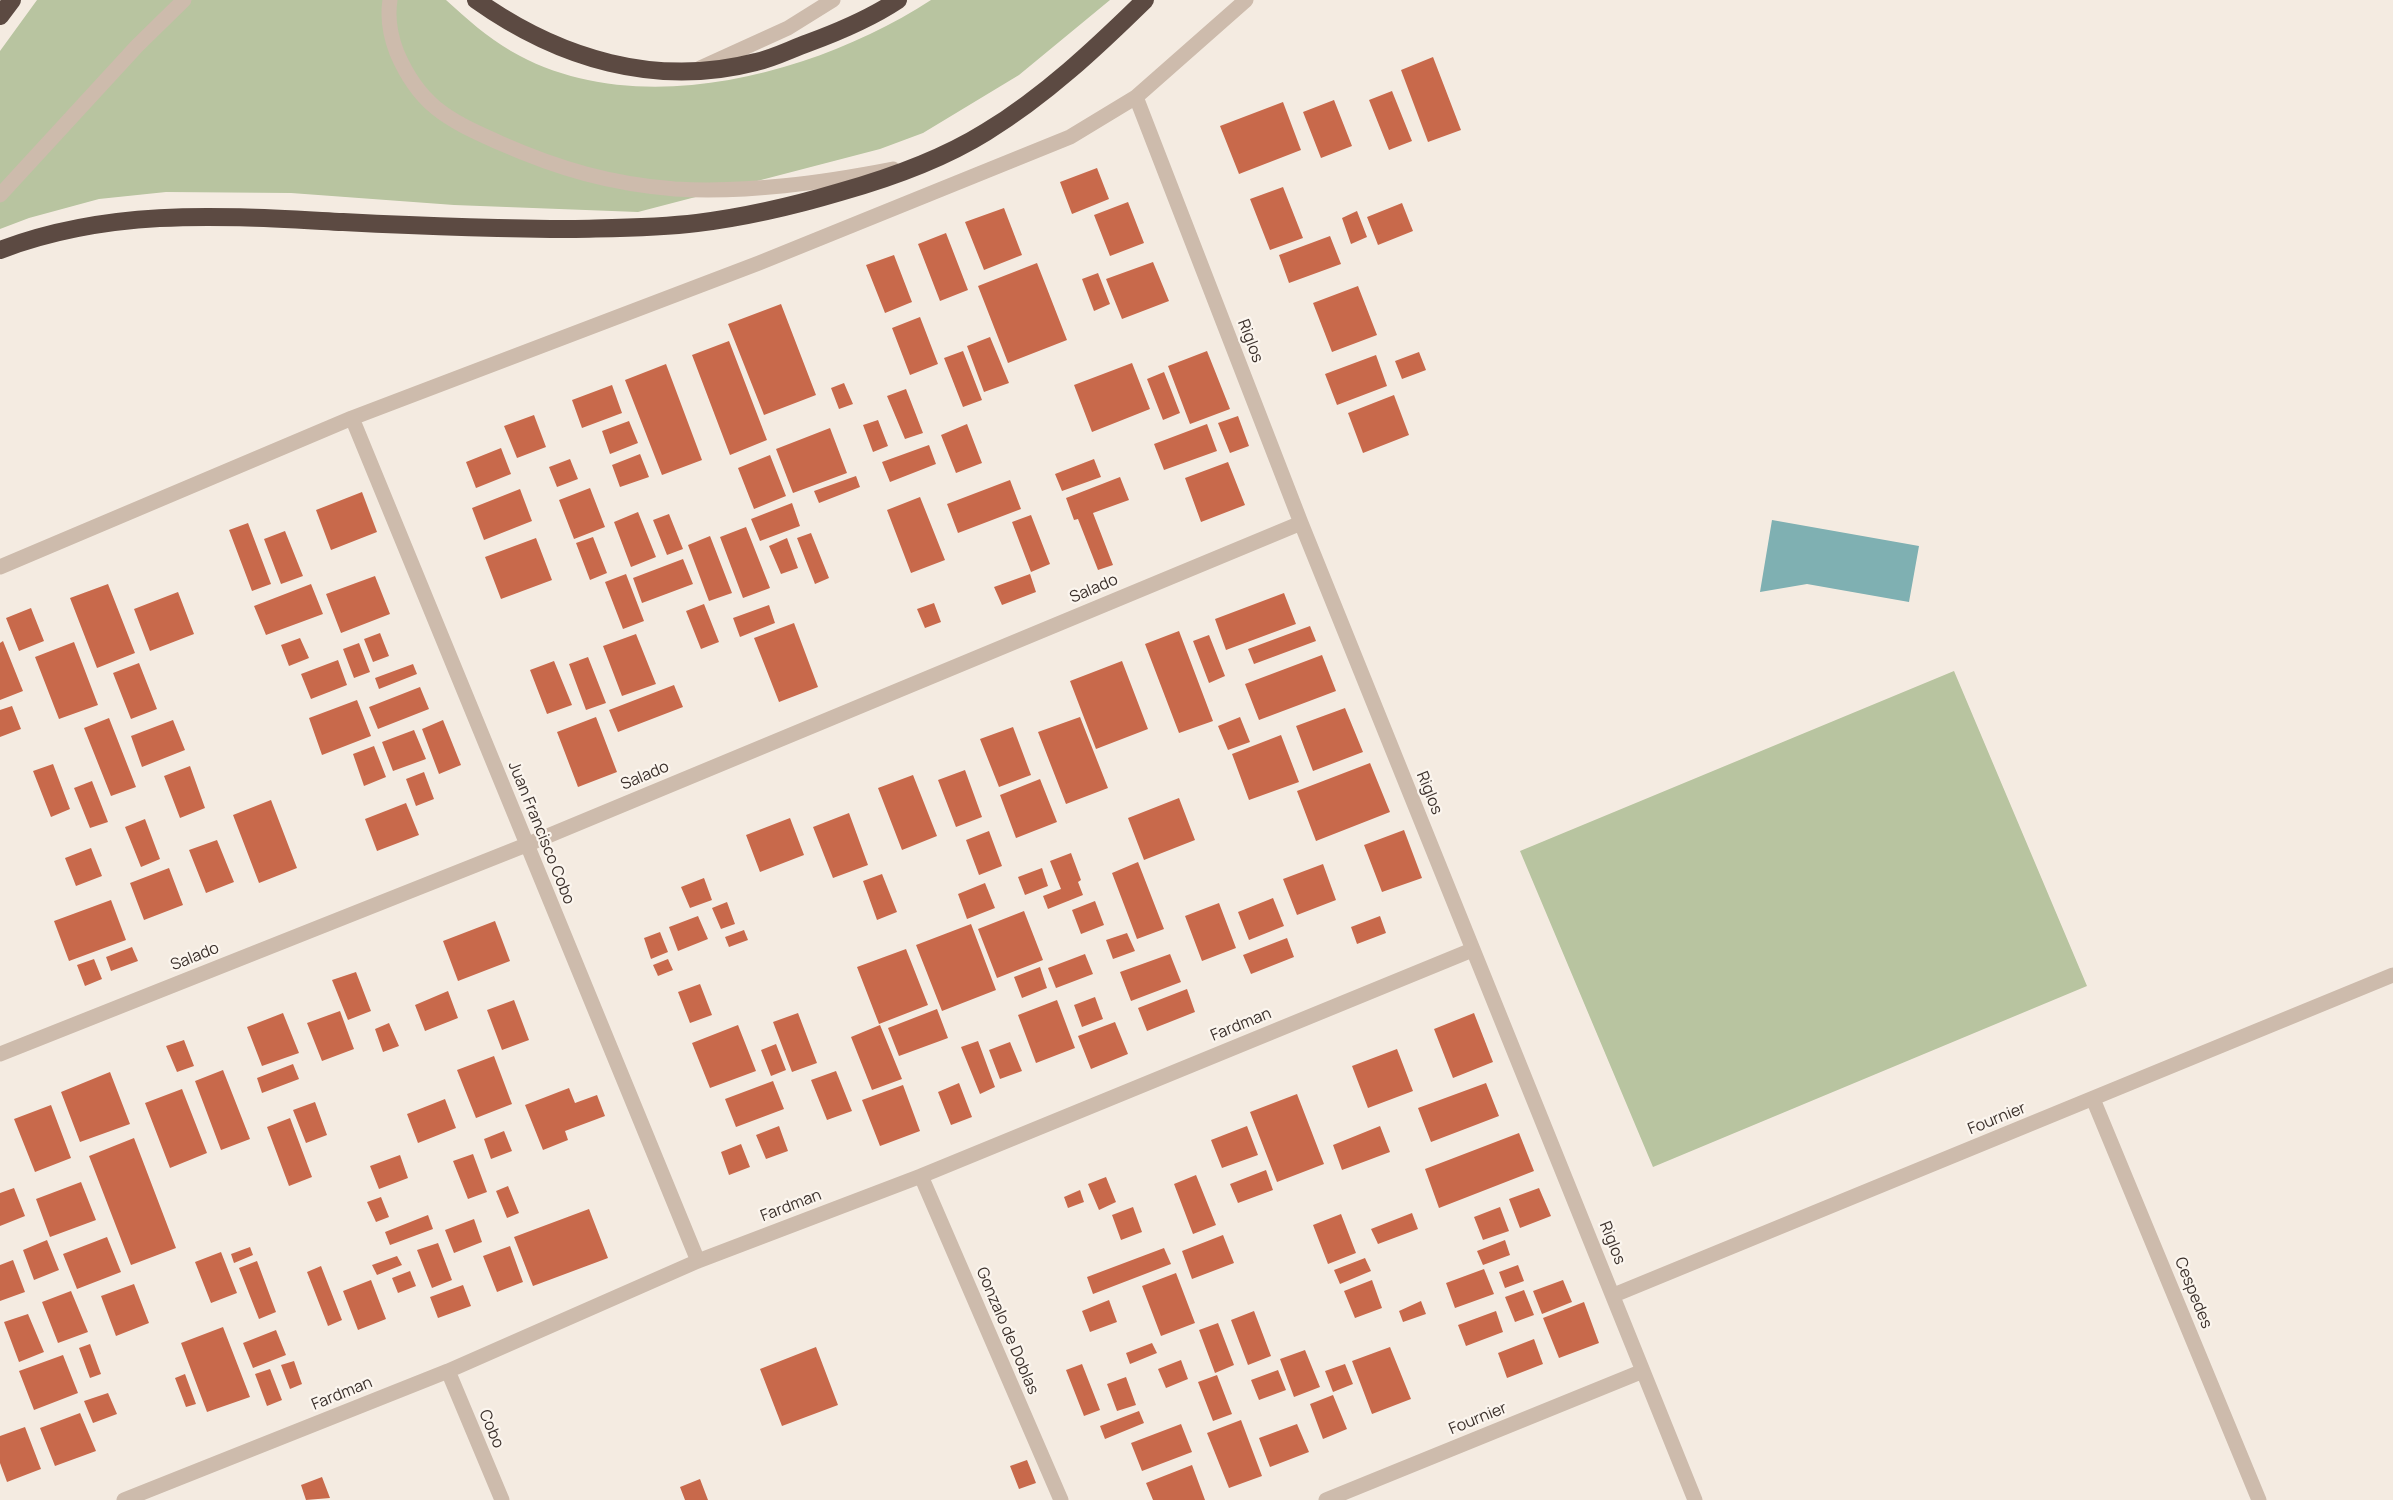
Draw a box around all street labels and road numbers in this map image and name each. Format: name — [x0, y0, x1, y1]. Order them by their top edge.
street label: Riglos — [1233, 317, 1267, 365]
street label: Salado — [1067, 570, 1121, 608]
street label: Salado — [618, 757, 672, 795]
street label: Juan Francisco Cobo — [504, 759, 578, 907]
street label: Riglos — [1412, 769, 1446, 817]
street label: Salado — [168, 939, 222, 975]
street label: Fardman — [1208, 1004, 1274, 1046]
street label: Fournier — [1965, 1099, 2029, 1139]
street label: Fardman — [758, 1186, 824, 1226]
street label: Riglos — [1595, 1219, 1629, 1267]
street label: Cespedes — [2170, 1255, 2216, 1331]
street label: Gonzalo de Doblas — [972, 1265, 1042, 1397]
street label: Fardman — [309, 1373, 375, 1415]
street label: Fournier — [1446, 1399, 1510, 1439]
street label: Cobo — [474, 1407, 508, 1451]

